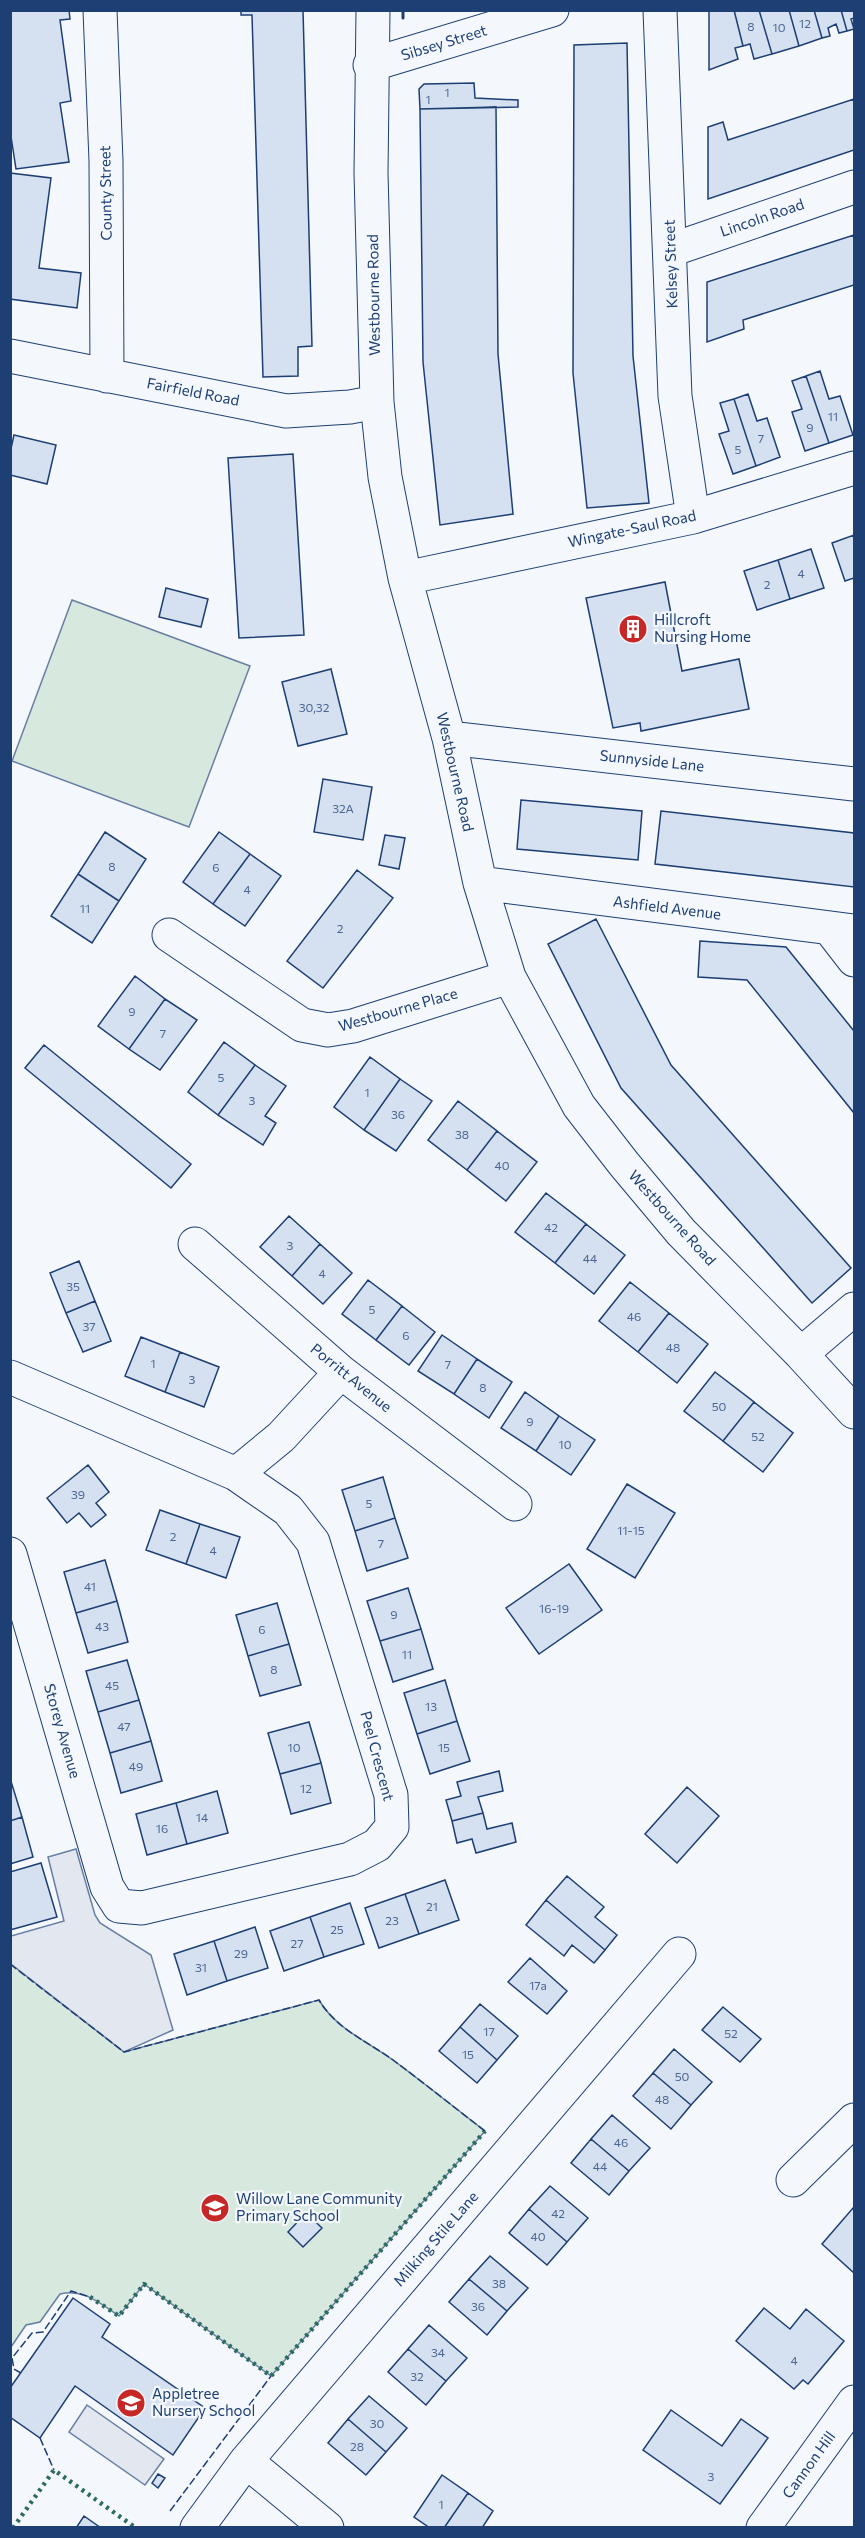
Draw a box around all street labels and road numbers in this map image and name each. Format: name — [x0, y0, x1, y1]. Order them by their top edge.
street label: Sibsey Street — [399, 20, 489, 64]
street label: County Street — [95, 145, 115, 241]
street label: Lincoln Road — [717, 194, 806, 240]
street label: Kelsey Street — [659, 219, 681, 309]
street label: Westbourne Road — [363, 234, 383, 356]
street label: Fairfield Road — [145, 373, 241, 409]
street label: Wingate-Saul Road — [566, 506, 698, 550]
street label: Westbourne Road — [434, 710, 478, 833]
street label: Sunnyside Lane — [599, 746, 705, 774]
street label: Ashfield Avenue — [612, 891, 722, 923]
street label: Westbourne Place — [336, 983, 459, 1035]
street label: Westbourne Road — [625, 1166, 720, 1269]
street label: Porritt Avenue — [307, 1339, 396, 1415]
street label: Storey Avenue — [41, 1681, 85, 1780]
street label: Peel Crescent — [357, 1709, 399, 1803]
street label: Milking Stile Lane — [389, 2187, 481, 2289]
street label: Cannon Hill — [778, 2427, 839, 2501]

